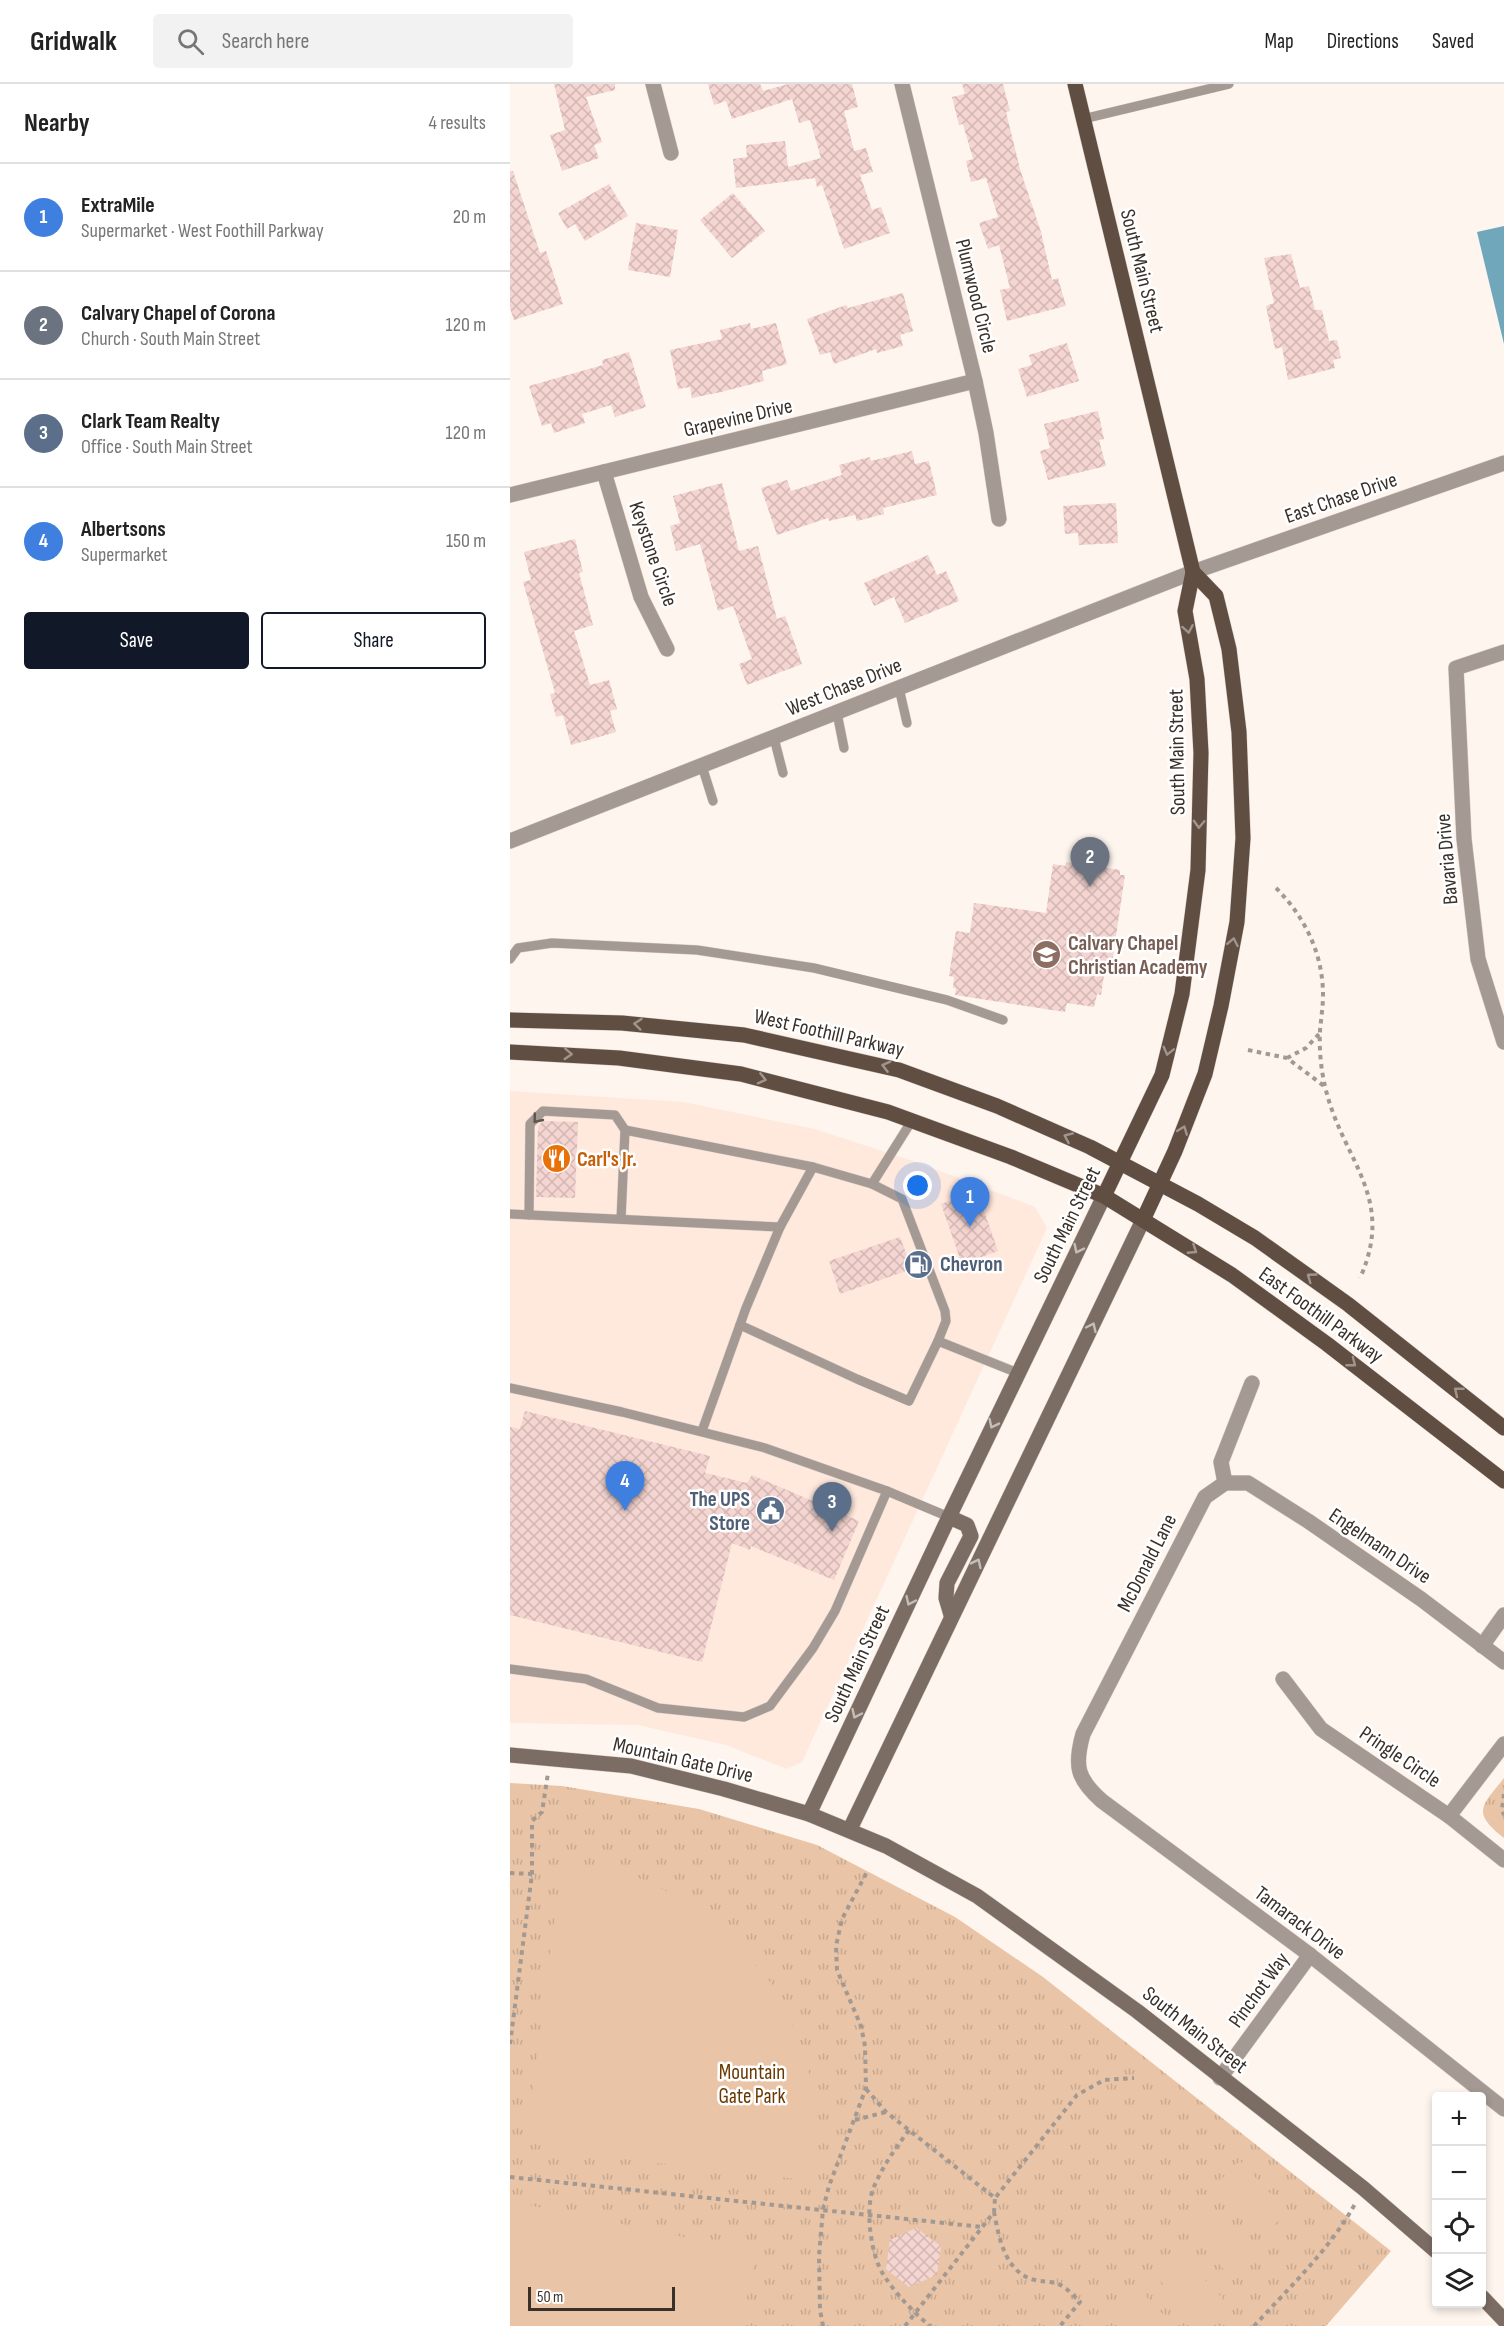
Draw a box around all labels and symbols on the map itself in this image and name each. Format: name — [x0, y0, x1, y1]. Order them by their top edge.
street label: South Main Street — [1115, 207, 1169, 335]
street label: Plumwood Circle — [950, 236, 1002, 356]
street label: Grapevine Drive — [681, 393, 795, 443]
street label: East Chase Drive — [1282, 467, 1400, 529]
street label: Keystone Circle — [623, 498, 683, 610]
one-way arrow — [1181, 624, 1194, 634]
street label: West Chase Drive — [783, 653, 905, 721]
street label: South Main Street — [1163, 689, 1191, 815]
street label: Bavaria Drive — [1431, 812, 1463, 906]
one-way arrow — [1193, 819, 1206, 828]
pin: 2 — [1070, 838, 1110, 887]
place label: Calvary Chapel Christian Academy — [1068, 931, 1208, 980]
one-way arrow — [1226, 938, 1239, 948]
school or university icon: Calvary Chapel Christian Academy — [1031, 939, 1063, 971]
street label: West Foothill Parkway — [752, 1004, 906, 1062]
one-way arrow — [634, 1018, 643, 1031]
one-way arrow — [1163, 1046, 1176, 1056]
one-way arrow — [564, 1048, 573, 1061]
one-way arrow — [882, 1061, 892, 1074]
one-way arrow — [756, 1072, 766, 1085]
one-way arrow — [533, 1112, 544, 1123]
one-way arrow — [1176, 1125, 1188, 1136]
one-way arrow — [1063, 1133, 1074, 1145]
restaurant icon: Carl's Jr. — [540, 1143, 572, 1175]
place label: Carl's Jr. — [577, 1147, 637, 1172]
street label: South Main Street — [1028, 1163, 1106, 1287]
your location — [903, 1171, 932, 1200]
pin: 1 — [950, 1178, 990, 1227]
one-way arrow — [1074, 1243, 1086, 1254]
one-way arrow — [1186, 1243, 1197, 1254]
fuel station icon: Chevron — [903, 1248, 935, 1280]
place label: Chevron — [940, 1252, 1002, 1277]
street label: East Foothill Parkway — [1254, 1262, 1388, 1368]
one-way arrow — [1306, 1274, 1317, 1285]
one-way arrow — [1084, 1323, 1096, 1334]
one-way arrow — [1345, 1355, 1356, 1366]
one-way arrow — [1454, 1388, 1465, 1399]
one-way arrow — [988, 1418, 1000, 1429]
pin: 4 — [606, 1462, 644, 1511]
pin: 3 — [812, 1482, 852, 1532]
place label: The UPS Store — [689, 1487, 750, 1536]
public building icon: The UPS Store — [755, 1495, 787, 1527]
street label: Engelmann Drive — [1324, 1503, 1436, 1589]
street label: McDonald Lane — [1112, 1510, 1182, 1616]
one-way arrow — [969, 1558, 981, 1569]
one-way arrow — [905, 1594, 917, 1605]
street label: South Main Street — [819, 1601, 895, 1727]
one-way arrow — [852, 1708, 864, 1719]
street label: Pringle Circle — [1355, 1721, 1445, 1793]
street label: Mountain Gate Drive — [611, 1732, 755, 1788]
street label: Tamarack Drive — [1250, 1881, 1350, 1965]
street label: Pinchot Way — [1223, 1948, 1295, 2032]
street label: South Main Street — [1138, 1981, 1252, 2079]
park label: Mountain Gate Park — [718, 2060, 786, 2109]
scale bar — [528, 2284, 675, 2312]

